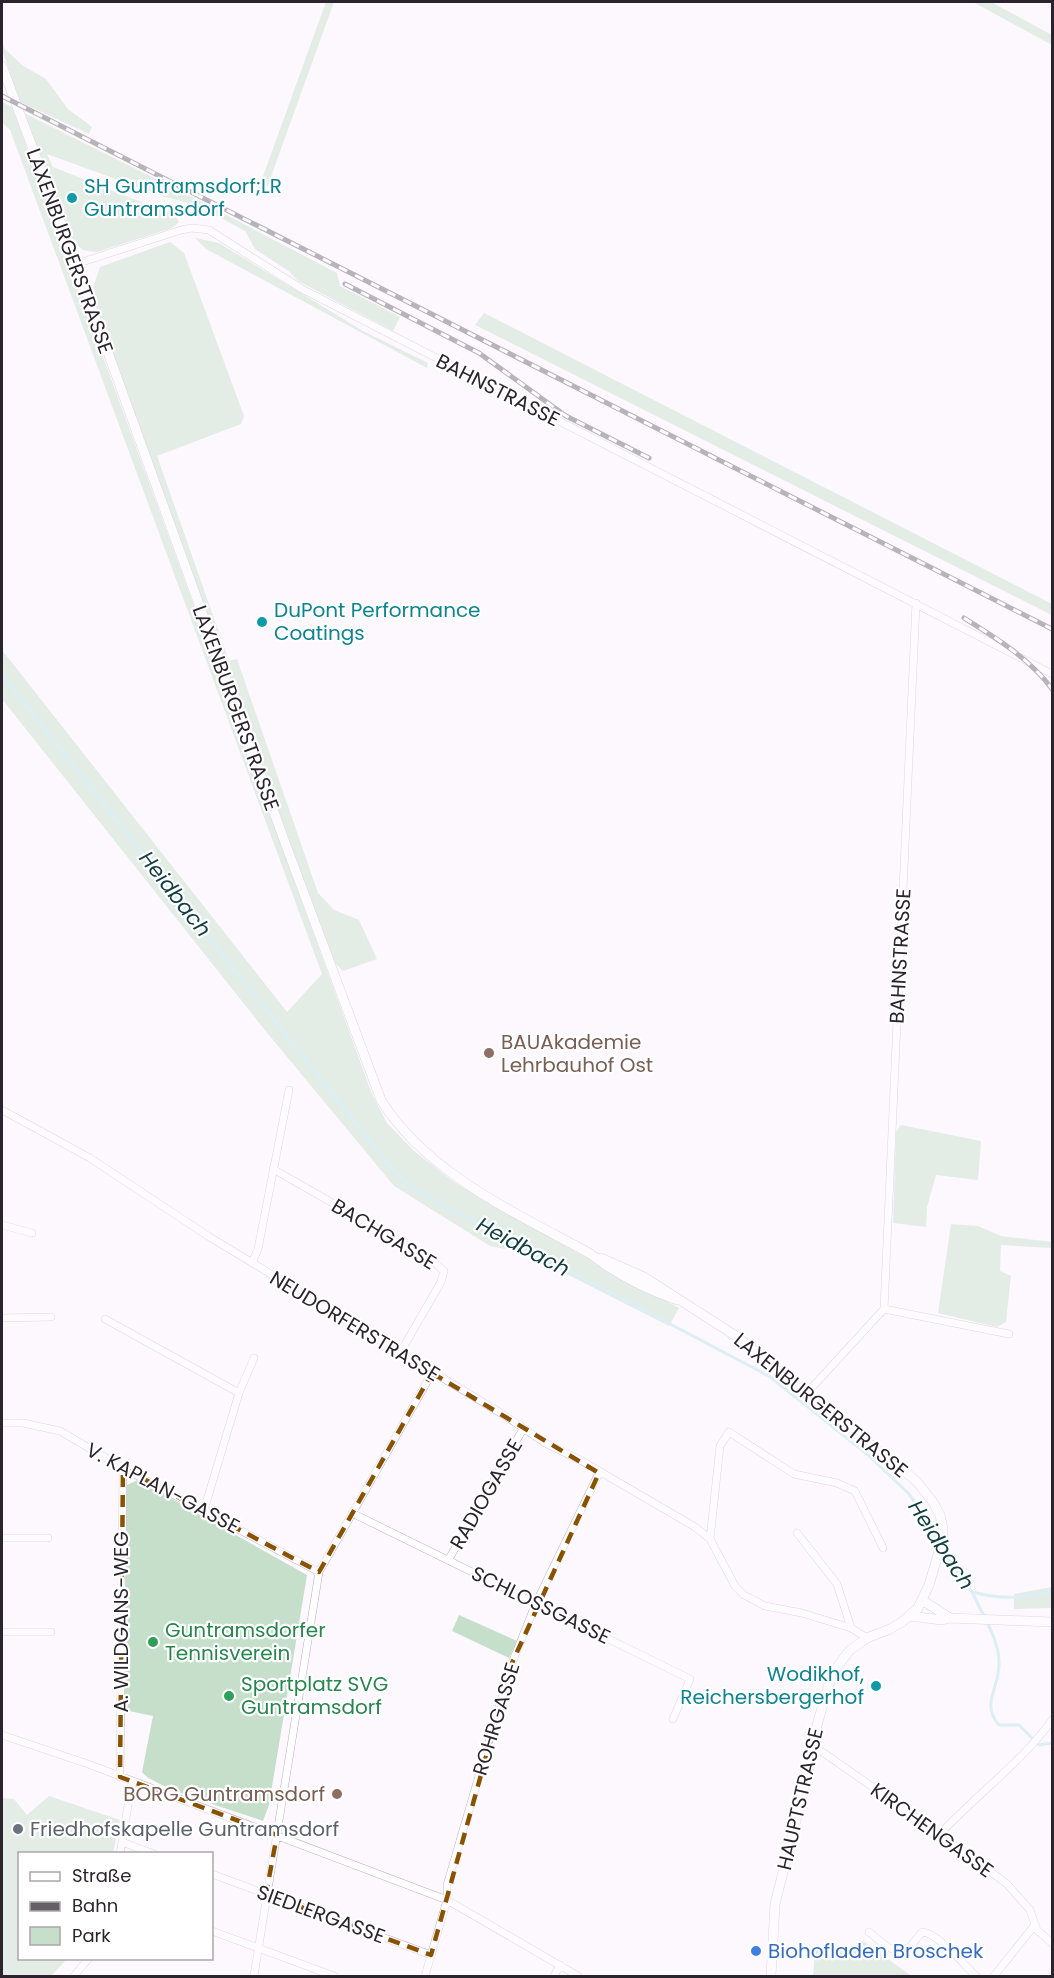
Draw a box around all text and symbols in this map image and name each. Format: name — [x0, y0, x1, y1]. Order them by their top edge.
street label: LAXENBURGERSTRASSE — [20, 144, 120, 358]
place label: SH Guntramsdorf;LR Guntramsdorf — [84, 172, 282, 223]
marker: SH Guntramsdorf;LR Guntramsdorf — [65, 191, 79, 205]
street label: BAHNSTRASSE — [431, 347, 565, 433]
place label: DuPont Performance Coatings — [274, 596, 480, 647]
street label: LAXENBURGERSTRASSE — [186, 601, 286, 815]
marker: DuPont Performance Coatings — [255, 615, 269, 629]
water label: Heidbach — [133, 845, 218, 943]
street label: BAHNSTRASSE — [882, 888, 918, 1024]
place label: BAUAkademie Lehrbauhof Ost — [501, 1028, 653, 1079]
marker: BAUAkademie Lehrbauhof Ost — [482, 1046, 496, 1060]
street label: BACHGASSE — [326, 1192, 442, 1276]
water label: Heidbach — [472, 1210, 575, 1283]
street label: NEUDORFERSTRASSE — [265, 1264, 445, 1388]
street label: LAXENBURGERSTRASSE — [728, 1326, 914, 1484]
street label: RADIOGASSE — [443, 1434, 529, 1554]
street label: V. KAPLAN-GASSE — [81, 1436, 245, 1540]
water label: Heidbach — [902, 1494, 981, 1595]
street label: A. WILDGANS-WEG — [107, 1531, 135, 1713]
street label: SCHLOSSGASSE — [467, 1559, 615, 1651]
place label: Guntramsdorfer Tennisverein — [165, 1616, 326, 1667]
marker: Guntramsdorfer Tennisverein — [146, 1635, 160, 1649]
street label: ROHRGASSE — [466, 1659, 526, 1779]
place label: Wodikhof, Reichersbergerhof — [680, 1660, 864, 1711]
place label: Sportplatz SVG Guntramsdorf — [241, 1670, 388, 1721]
marker: Wodikhof, Reichersbergerhof — [869, 1679, 883, 1693]
marker: Sportplatz SVG Guntramsdorf — [222, 1689, 236, 1703]
street label: HAUPTSTRASSE — [770, 1725, 830, 1873]
street label: KIRCHENGASSE — [865, 1776, 999, 1884]
place label: BORG Guntramsdorf — [123, 1780, 325, 1808]
marker: BORG Guntramsdorf — [330, 1787, 344, 1801]
place label: Friedhofskapelle Guntramsdorf — [30, 1815, 339, 1843]
marker: Friedhofskapelle Guntramsdorf — [11, 1822, 25, 1836]
legend — [18, 1852, 213, 1960]
text: Straße — [72, 1863, 131, 1888]
street label: SIEDLERGASSE — [253, 1878, 389, 1950]
text: Bahn — [72, 1893, 118, 1918]
text: Park — [72, 1923, 111, 1948]
place label: Biohofladen Broschek — [768, 1937, 984, 1965]
marker: Biohofladen Broschek — [749, 1944, 763, 1958]

